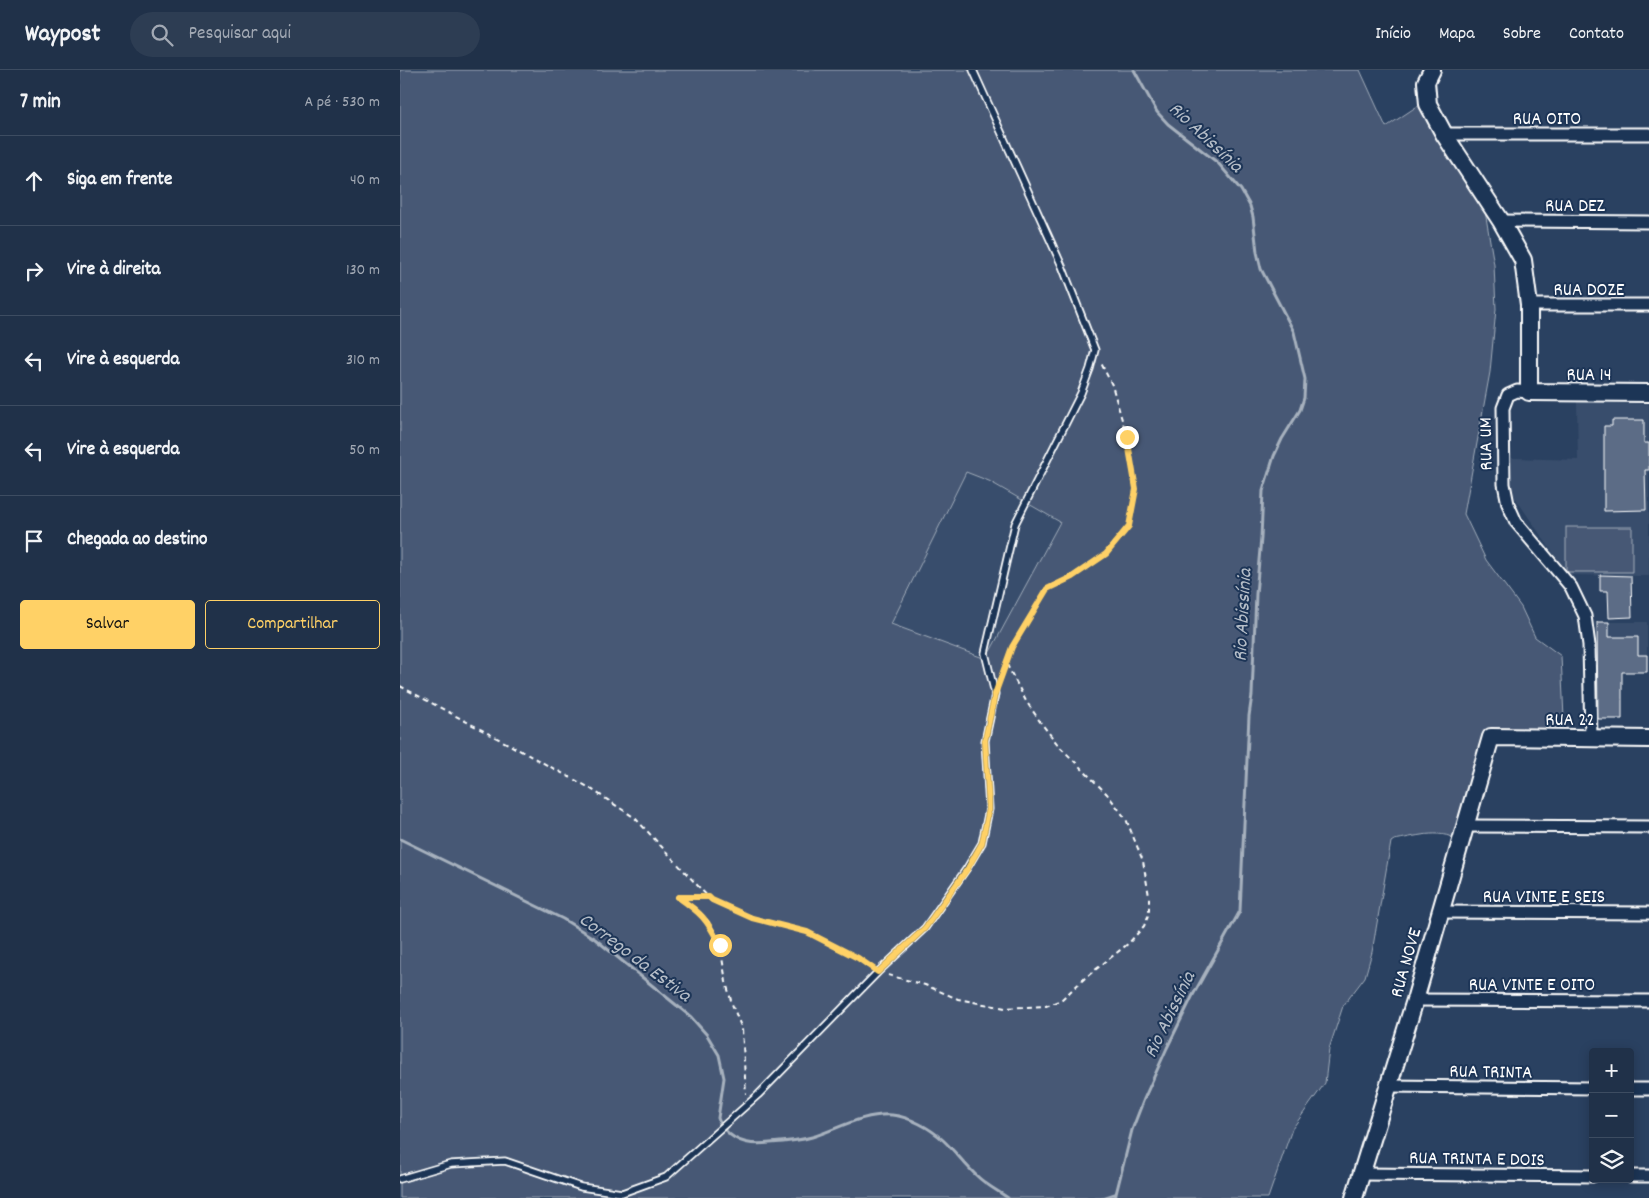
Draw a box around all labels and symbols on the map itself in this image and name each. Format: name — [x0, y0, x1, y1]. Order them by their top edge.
water label: Rio Abissínia — [1161, 96, 1250, 181]
street label: RUA OITO — [1513, 107, 1581, 134]
street label: RUA DEZ — [1545, 194, 1606, 221]
street label: RUA DOZE — [1554, 278, 1625, 305]
street label: RUA 14 — [1566, 363, 1612, 390]
street label: RUA UM — [1474, 417, 1501, 471]
route end — [1116, 426, 1139, 449]
water label: Rio Abissínia — [1228, 566, 1260, 662]
street label: RUA 22 — [1545, 708, 1595, 735]
street label: RUA VINTE E SEIS — [1483, 885, 1605, 912]
water label: Corrego da Estiva — [572, 907, 698, 1011]
street label: RUA NOVE — [1385, 925, 1430, 1001]
route start — [709, 934, 732, 957]
water label: Rio Abissínia — [1138, 966, 1204, 1063]
street label: RUA VINTE E OITO — [1469, 973, 1595, 1000]
street label: RUA TRINTA — [1449, 1059, 1533, 1088]
street label: RUA TRINTA E DOIS — [1409, 1146, 1545, 1175]

